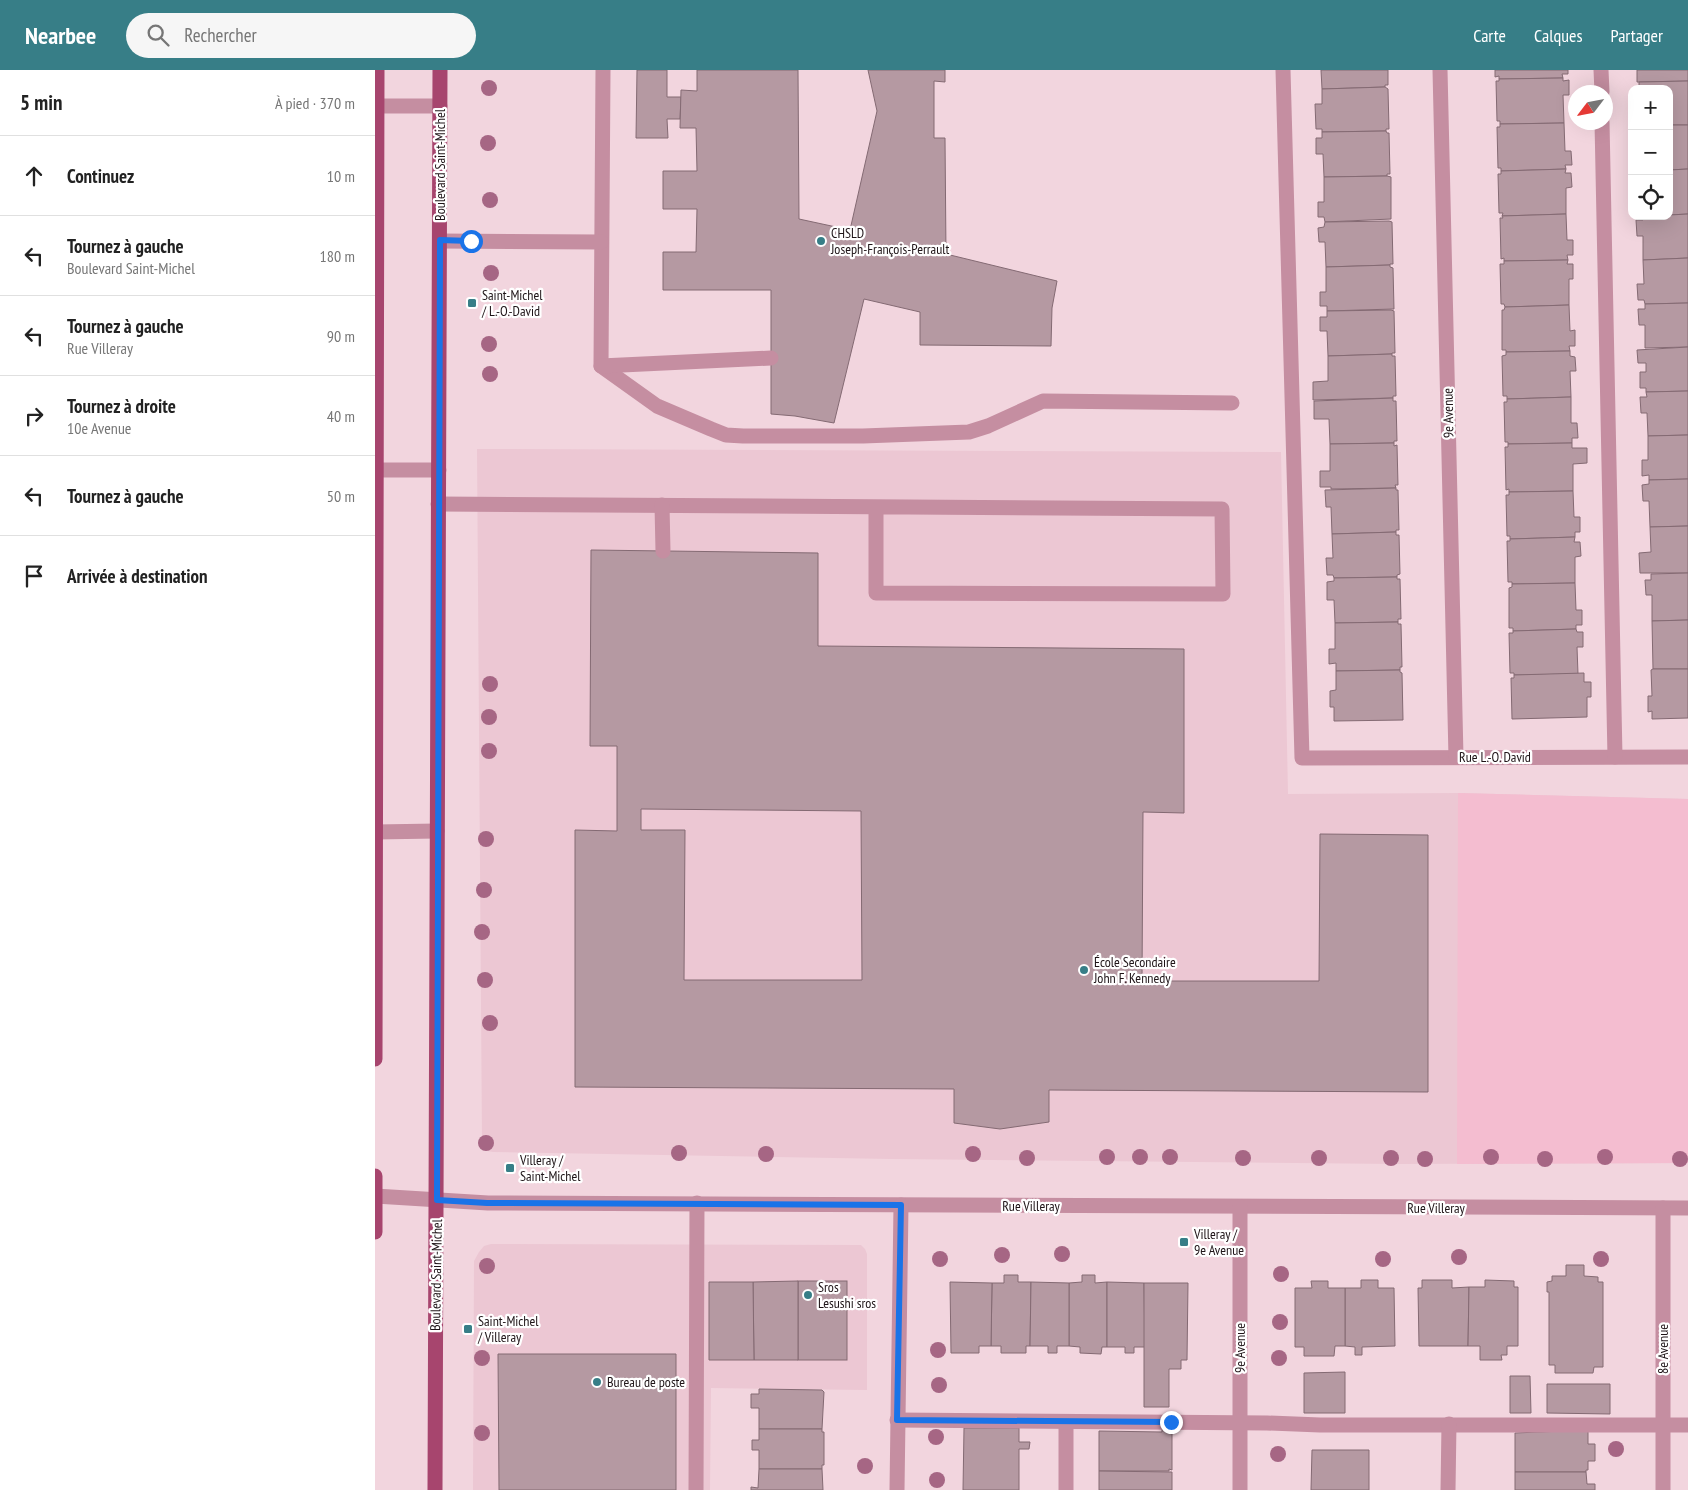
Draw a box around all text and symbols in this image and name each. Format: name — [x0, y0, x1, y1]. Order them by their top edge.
search box — [126, 13, 476, 58]
text: Nearbee — [25, 20, 96, 51]
icon: search — [144, 21, 172, 49]
text: Rechercher — [184, 23, 257, 47]
text: Carte — [1473, 24, 1506, 47]
text: Calques — [1534, 24, 1583, 47]
text: Partager — [1611, 24, 1663, 47]
north arrow — [1568, 85, 1613, 130]
map controls — [1628, 85, 1673, 220]
button: + — [1628, 85, 1673, 130]
text: 5 min — [20, 89, 62, 116]
text: À pied · 370 m — [275, 93, 355, 113]
street label: Boulevard Saint-Michel — [431, 108, 449, 221]
button: − — [1628, 130, 1673, 175]
icon: ahead — [20, 162, 48, 190]
text: Continuez — [67, 164, 134, 188]
text: 10 m — [327, 166, 355, 186]
button: locate — [1628, 175, 1673, 220]
place label: CHSLD Joseph-François-Perrault — [830, 224, 950, 258]
route start — [460, 230, 483, 253]
text: Tournez à gauche — [67, 234, 184, 258]
marker: CHSLD Joseph-François-Perrault — [815, 235, 827, 247]
icon: left — [20, 242, 48, 270]
text: 180 m — [320, 246, 355, 266]
text: Boulevard Saint-Michel — [67, 258, 195, 278]
place label: Saint-Michel / L.-O.-David — [481, 286, 543, 320]
marker: Saint-Michel / L.-O.-David — [466, 297, 478, 309]
text: Tournez à gauche — [67, 314, 184, 338]
icon: left — [20, 322, 48, 350]
text: 90 m — [327, 326, 355, 346]
text: Rue Villeray — [67, 338, 133, 358]
street label: 9e Avenue — [1439, 388, 1457, 438]
text: Tournez à droite — [67, 394, 176, 418]
icon: right — [20, 402, 48, 430]
text: 40 m — [327, 406, 355, 426]
text: 10e Avenue — [67, 418, 131, 438]
icon: left — [20, 482, 48, 510]
text: Tournez à gauche — [67, 484, 184, 508]
text: 50 m — [327, 486, 355, 506]
icon: arrive — [20, 562, 48, 590]
text: Arrivée à destination — [67, 564, 208, 588]
street label: Rue L.-O. David — [1459, 748, 1531, 766]
place label: École Secondaire John F. Kennedy — [1093, 953, 1176, 987]
marker: École Secondaire John F. Kennedy — [1078, 964, 1090, 976]
place label: Villeray / Saint-Michel — [519, 1151, 581, 1185]
marker: Villeray / Saint-Michel — [504, 1162, 516, 1174]
street label: Rue Villeray — [1002, 1197, 1061, 1215]
street label: Rue Villeray — [1407, 1199, 1466, 1217]
street label: Boulevard Saint-Michel — [426, 1218, 446, 1331]
place label: Villeray / 9e Avenue — [1193, 1225, 1244, 1259]
marker: Villeray / 9e Avenue — [1178, 1236, 1190, 1248]
place label: Sros Lesushi sros — [818, 1278, 876, 1312]
marker: Sros Lesushi sros — [802, 1289, 814, 1301]
place label: Saint-Michel / Villeray — [477, 1312, 539, 1346]
marker: Saint-Michel / Villeray — [462, 1323, 474, 1335]
street label: 9e Avenue — [1231, 1323, 1249, 1373]
street label: 8e Avenue — [1654, 1324, 1672, 1374]
place label: Bureau de poste — [607, 1373, 685, 1391]
marker: Bureau de poste — [591, 1376, 603, 1388]
route end — [1160, 1411, 1183, 1434]

